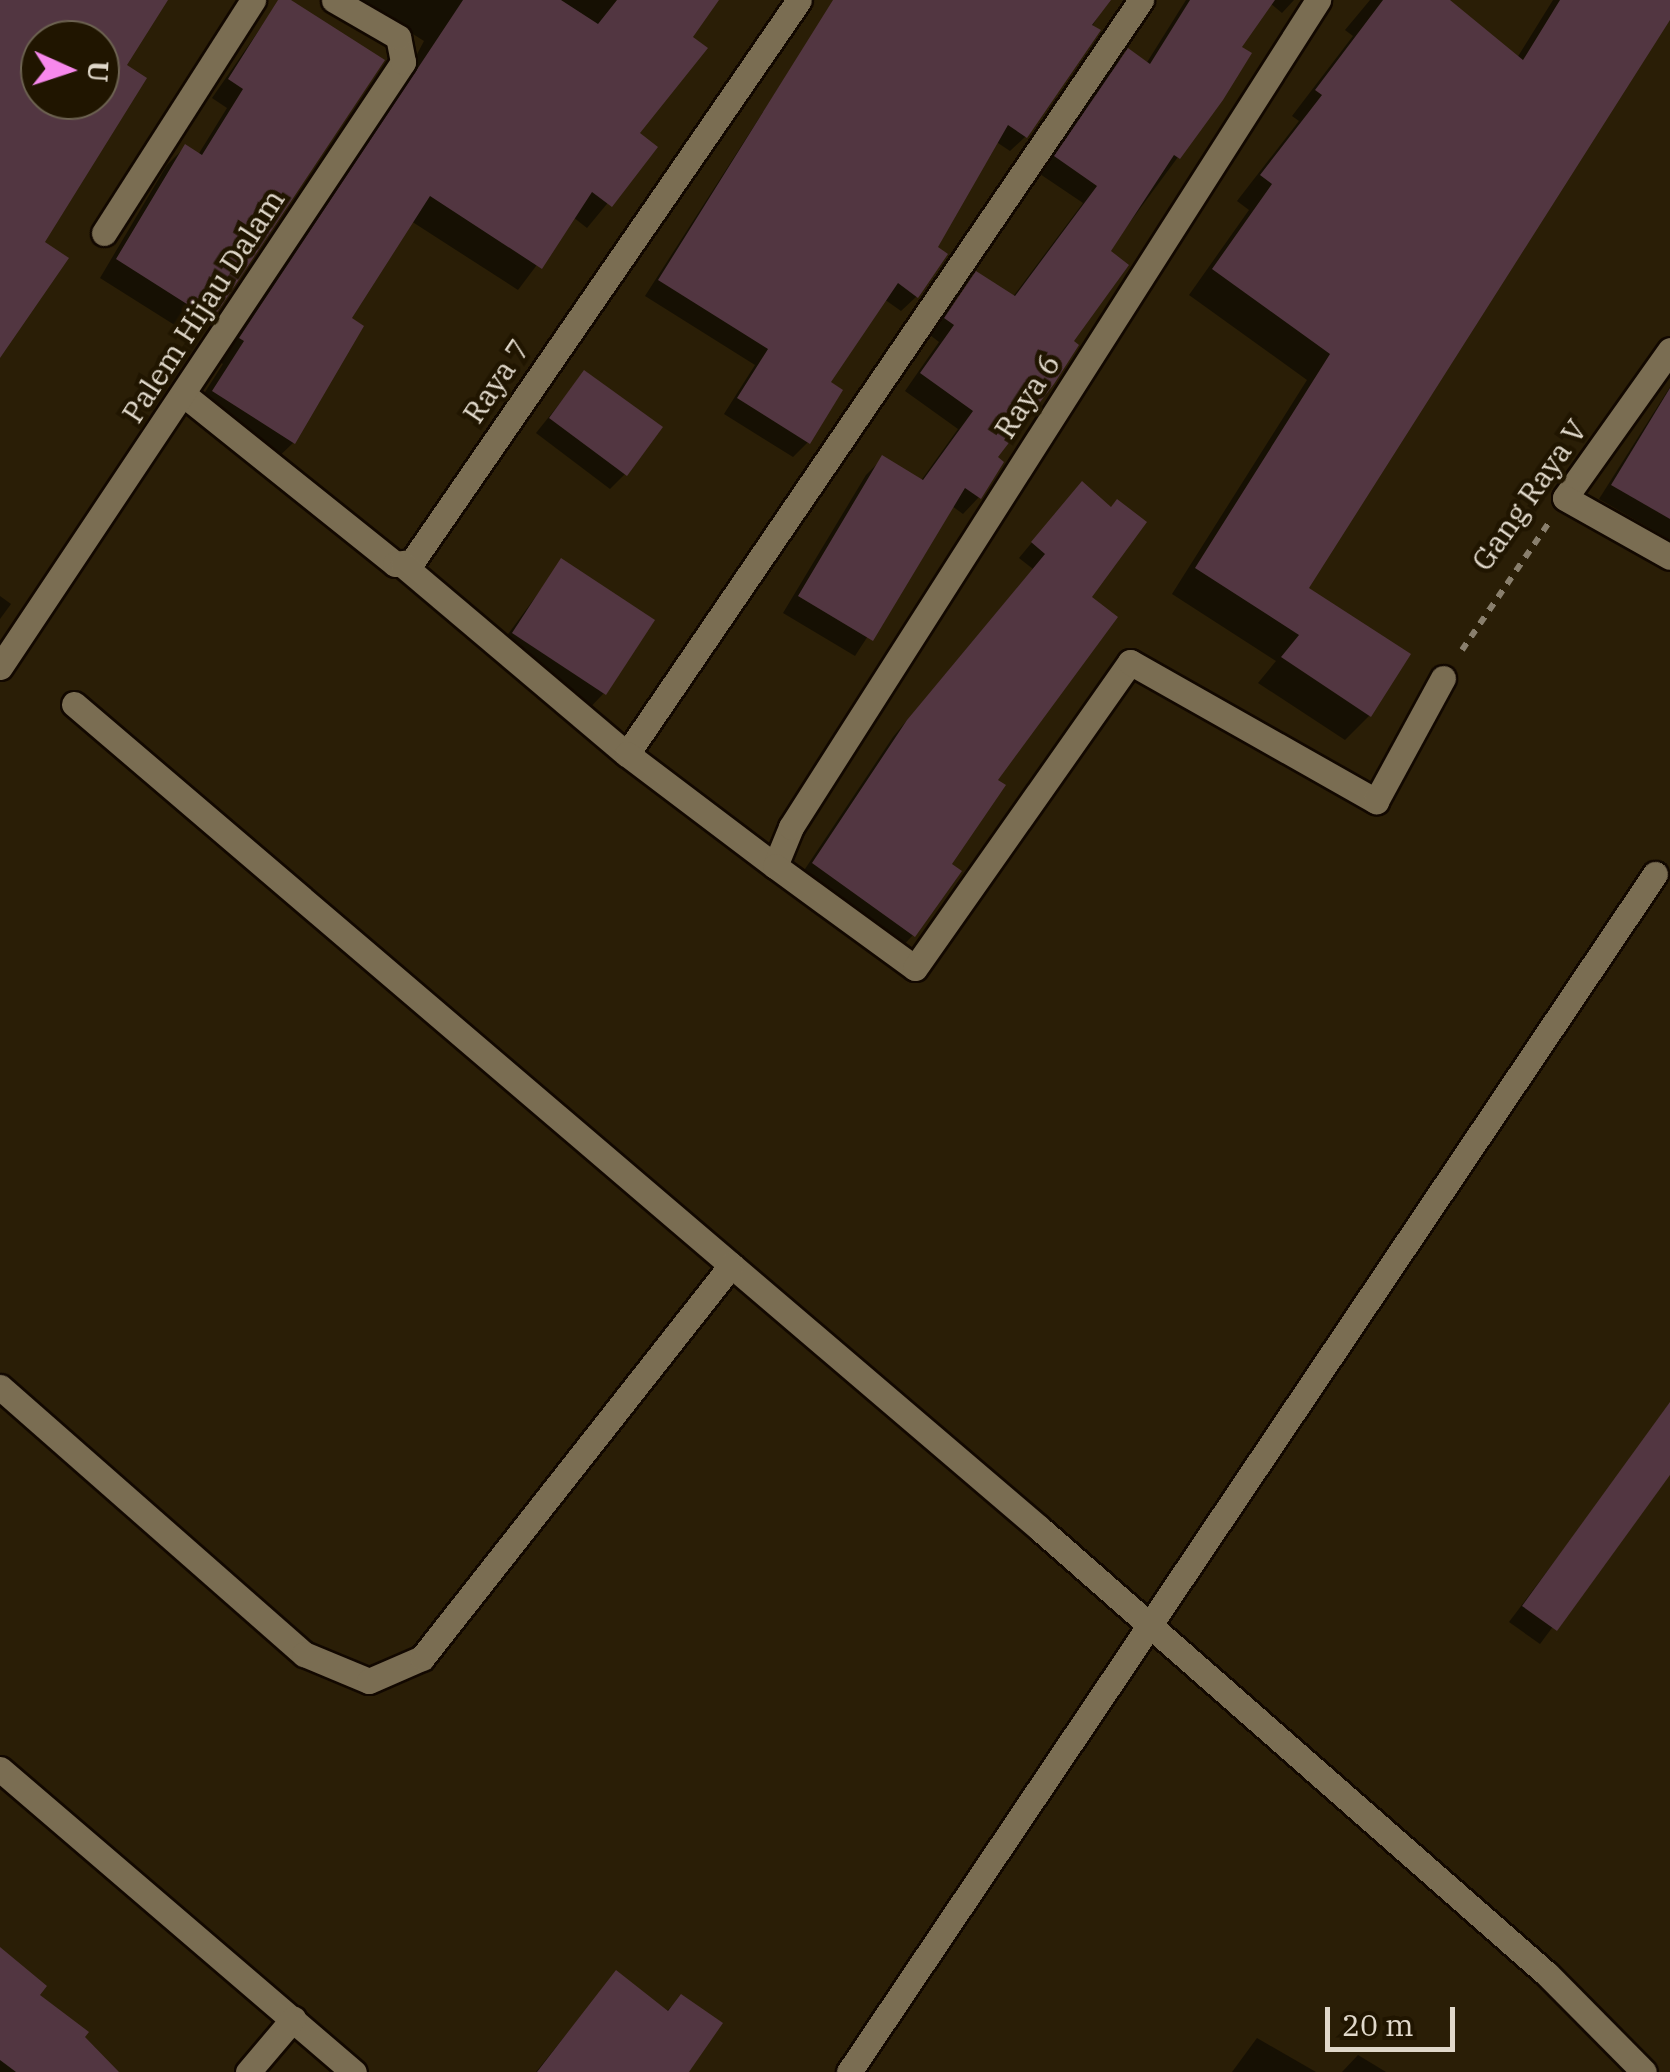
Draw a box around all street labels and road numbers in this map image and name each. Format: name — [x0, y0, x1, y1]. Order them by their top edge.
street label: Palem Hijau Dalam — [114, 183, 292, 429]
street label: Raya 7 — [455, 332, 537, 430]
street label: Raya 6 — [987, 347, 1067, 445]
street label: Gang Raya V — [1464, 413, 1594, 577]

